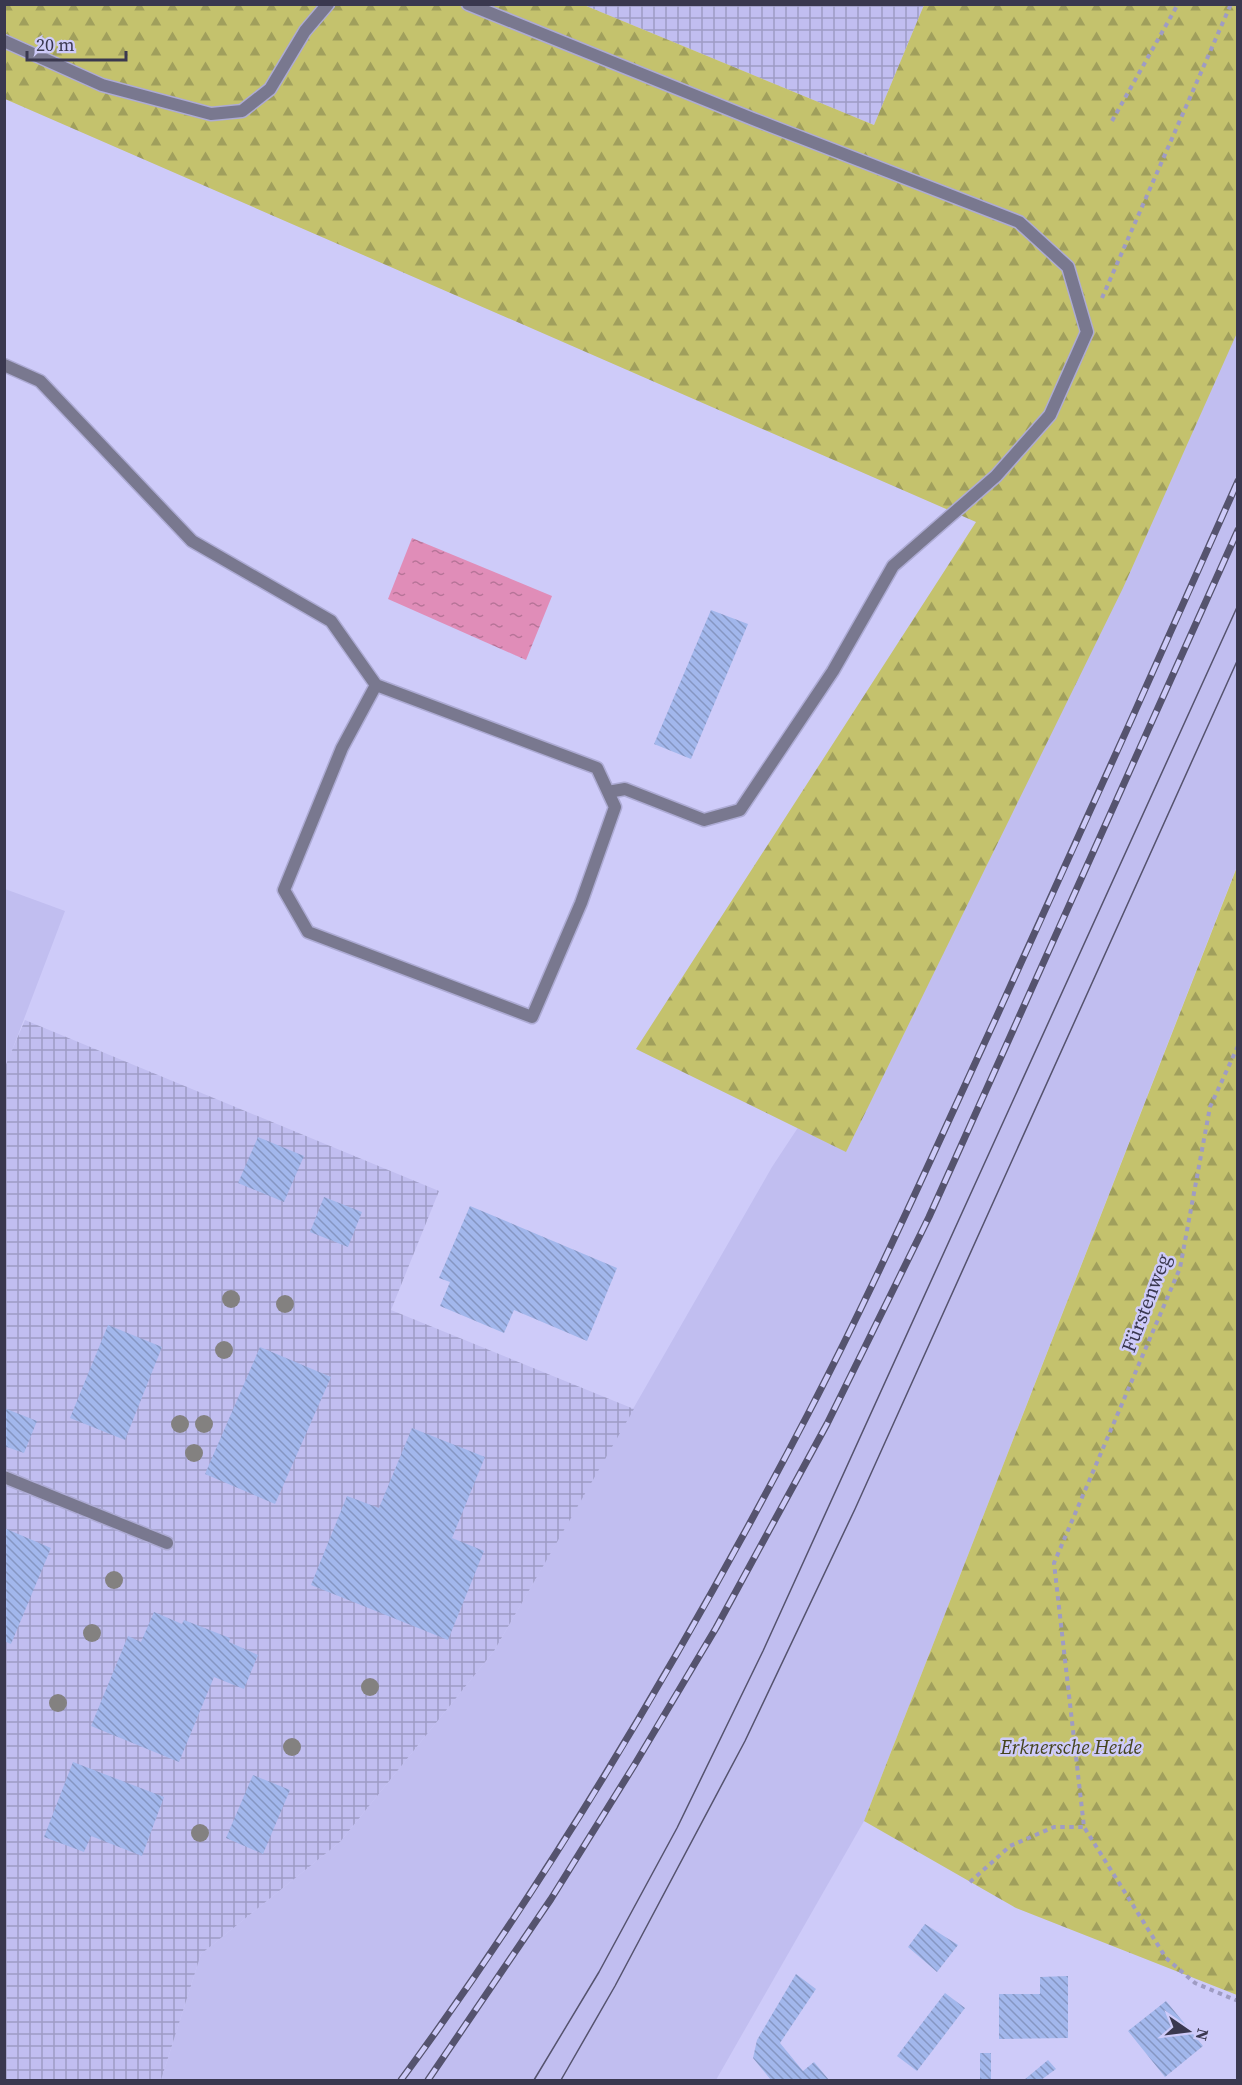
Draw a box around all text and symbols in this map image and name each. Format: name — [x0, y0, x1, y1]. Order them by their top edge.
scale bar — [27, 24, 126, 62]
text: 20 m — [36, 32, 74, 57]
street label: Fürstenweg — [1114, 1250, 1178, 1356]
park label: Erknersche Heide — [999, 1733, 1142, 1761]
north arrow — [1158, 2001, 1218, 2061]
text: N — [1190, 2026, 1215, 2043]

